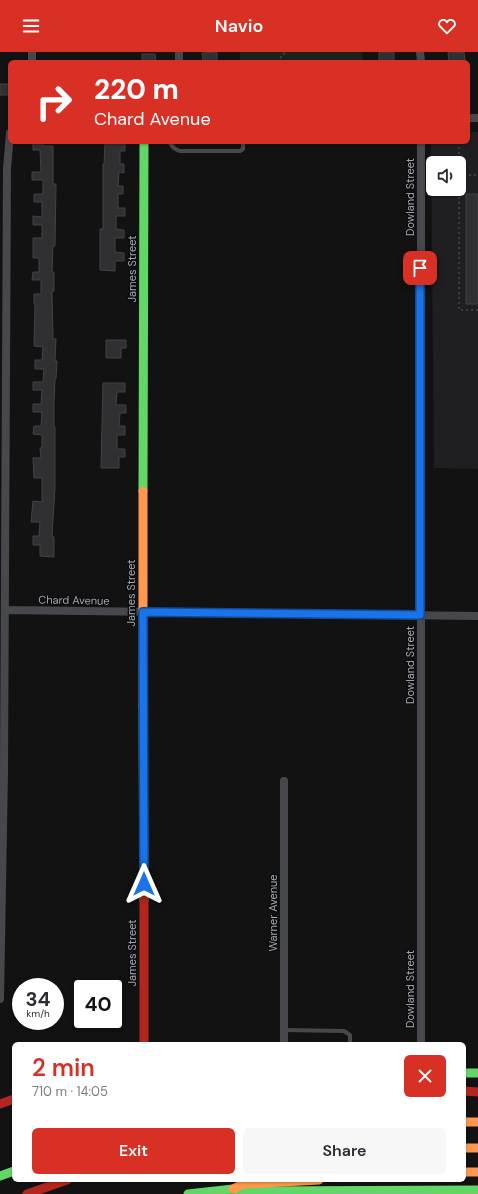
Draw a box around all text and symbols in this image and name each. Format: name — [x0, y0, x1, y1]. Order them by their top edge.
text: Navio — [215, 14, 263, 38]
icon: menu — [20, 15, 42, 37]
icon: heart — [436, 15, 458, 37]
text: 220 m — [94, 71, 179, 108]
icon: right — [28, 76, 80, 128]
text: Chard Avenue — [94, 107, 211, 131]
map controls — [426, 156, 466, 196]
button: sound — [426, 156, 466, 196]
street label: Dowland Street — [403, 158, 417, 236]
street label: James Street — [125, 235, 139, 303]
pin — [403, 251, 437, 285]
icon: arrive — [409, 257, 431, 279]
street label: James Street — [124, 559, 138, 627]
street label: Chard Avenue — [38, 592, 110, 608]
street label: Dowland Street — [403, 626, 417, 704]
position arrow — [123, 863, 165, 905]
street label: Warner Avenue — [266, 874, 280, 952]
street label: James Street — [125, 919, 139, 987]
street label: Dowland Street — [403, 950, 417, 1028]
speed limit sign: 40 — [72, 978, 124, 1030]
text: 34 — [25, 986, 51, 1012]
text: km/h — [26, 1007, 50, 1020]
text: 2 min — [32, 1052, 95, 1083]
button: close — [404, 1055, 446, 1097]
text: 710 m · 14:05 — [32, 1083, 108, 1100]
button: Exit — [32, 1128, 235, 1174]
button: Share — [243, 1128, 446, 1174]

